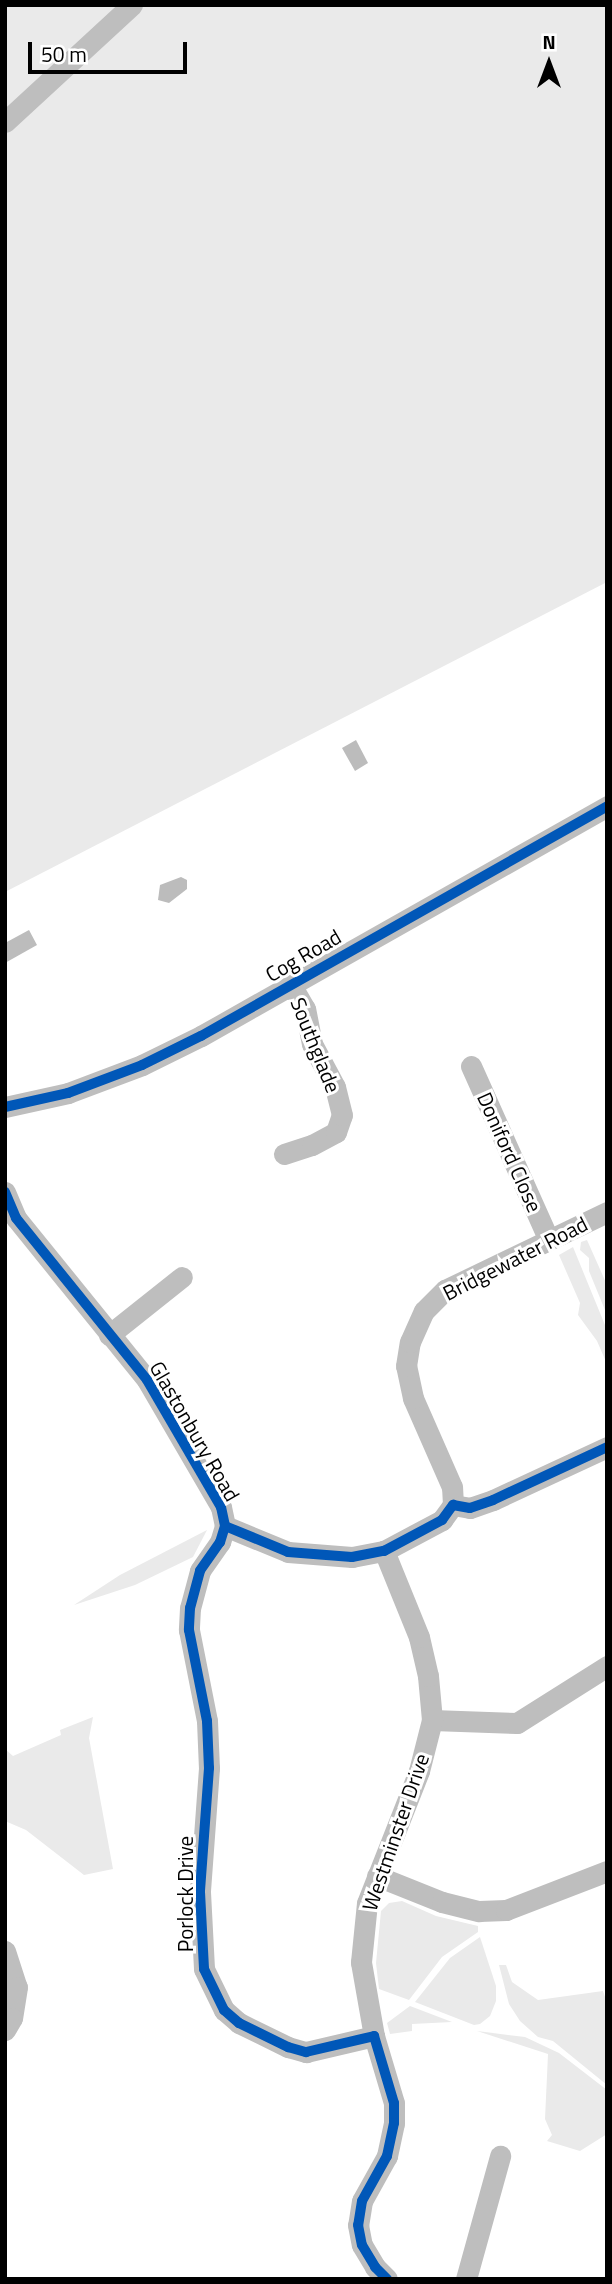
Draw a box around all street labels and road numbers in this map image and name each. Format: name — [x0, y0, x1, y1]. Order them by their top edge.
street label: Cog Road — [261, 923, 345, 987]
street label: Southglade — [286, 994, 346, 1096]
street label: Doniford Close — [472, 1088, 548, 1216]
street label: Bridgewater Road — [438, 1211, 592, 1305]
street label: Glastonbury Road — [145, 1357, 245, 1505]
street label: Westminster Drive — [356, 1750, 434, 1914]
street label: Porlock Drive — [172, 1836, 198, 1952]

